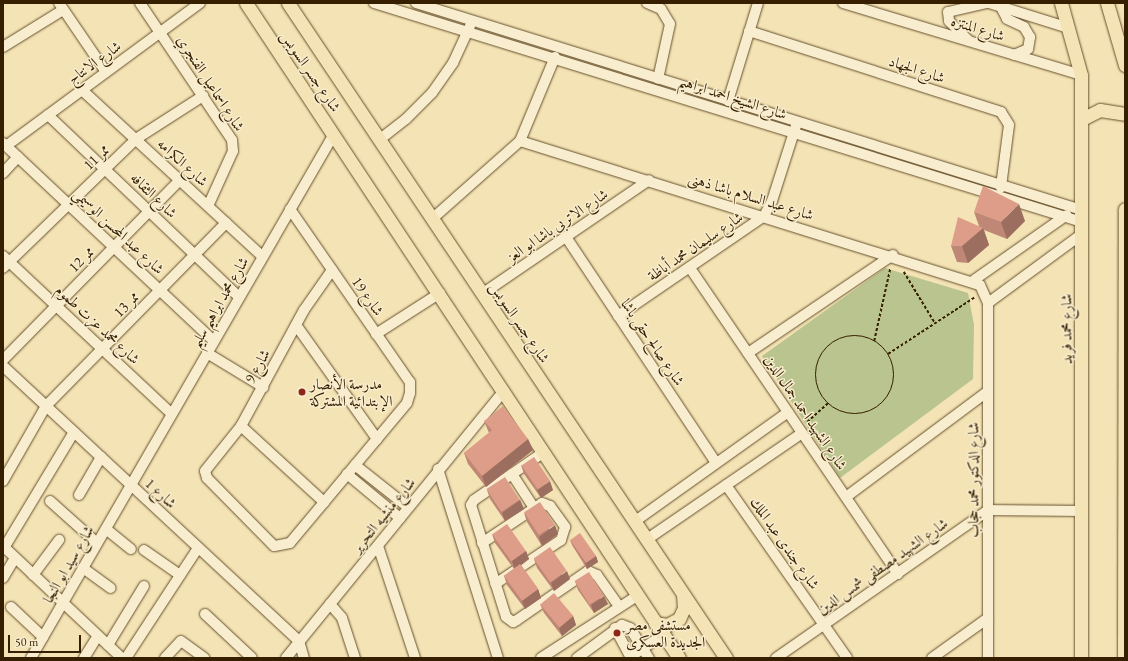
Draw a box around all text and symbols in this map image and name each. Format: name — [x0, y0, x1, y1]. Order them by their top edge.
street label: شارع المنتزه — [949, 11, 1007, 45]
street label: شارع جسر السويس — [277, 27, 345, 115]
street label: شارع اسماعيل الفنجري — [173, 32, 249, 134]
street label: شارع الانتاج — [64, 37, 124, 87]
street label: شارع الجهاد — [887, 52, 947, 86]
street label: شارع الشيخ احمد ابراهيم — [677, 71, 789, 123]
street label: شارع الكرامه — [154, 134, 212, 190]
street label: ممر 11 — [79, 140, 113, 174]
street label: شارع الثقافه — [127, 168, 181, 222]
street label: شارع عبد السلام باشا ذهنى — [686, 168, 816, 224]
street label: شارع عبد المحسن الوسيمي — [70, 184, 168, 278]
street label: شارع الاتربى باشا ابو العز — [503, 184, 611, 266]
street label: شارع سليمان محمد أباظة — [644, 207, 746, 285]
street label: ممر 12 — [64, 242, 98, 276]
street label: شارع محمد ابراهيم سليم — [186, 253, 252, 351]
street label: شارع 19 — [348, 273, 388, 319]
street label: شارع جسر السويس — [486, 278, 554, 366]
street label: شارع محمد عزت طموم — [52, 280, 144, 368]
street label: ممر 13 — [109, 287, 143, 321]
street label: شارع محمد فريد — [1057, 294, 1075, 364]
street label: شارع صالح حقى باشا — [617, 295, 689, 389]
street label: شارع 9 — [240, 346, 274, 386]
street label: شارع الشهيد احمد جمال الدين — [761, 351, 851, 473]
place label: مدرسة الأنصار الإبتدائية المشتركة — [310, 374, 392, 409]
marker: مدرسة الأنصار الإبتدائية المشتركة — [297, 387, 307, 397]
street label: شارع الدكتور محمد حجاب — [964, 422, 982, 538]
street label: شارع 1 — [142, 474, 180, 512]
street label: شارع منشيه التحرير — [347, 474, 419, 556]
street label: شارع جندى عبد الملك — [746, 493, 824, 593]
street label: شارع الشهيد مصطفى شمس الدين — [813, 514, 951, 618]
street label: شارع سيد ابو النجا — [39, 522, 97, 606]
place label: مستشفى مصر الجديدة العسكرى — [626, 615, 705, 650]
scale bar — [10, 627, 83, 653]
marker: مستشفى مصر الجديدة العسكرى — [611, 627, 623, 639]
text: 50 m — [15, 634, 38, 650]

